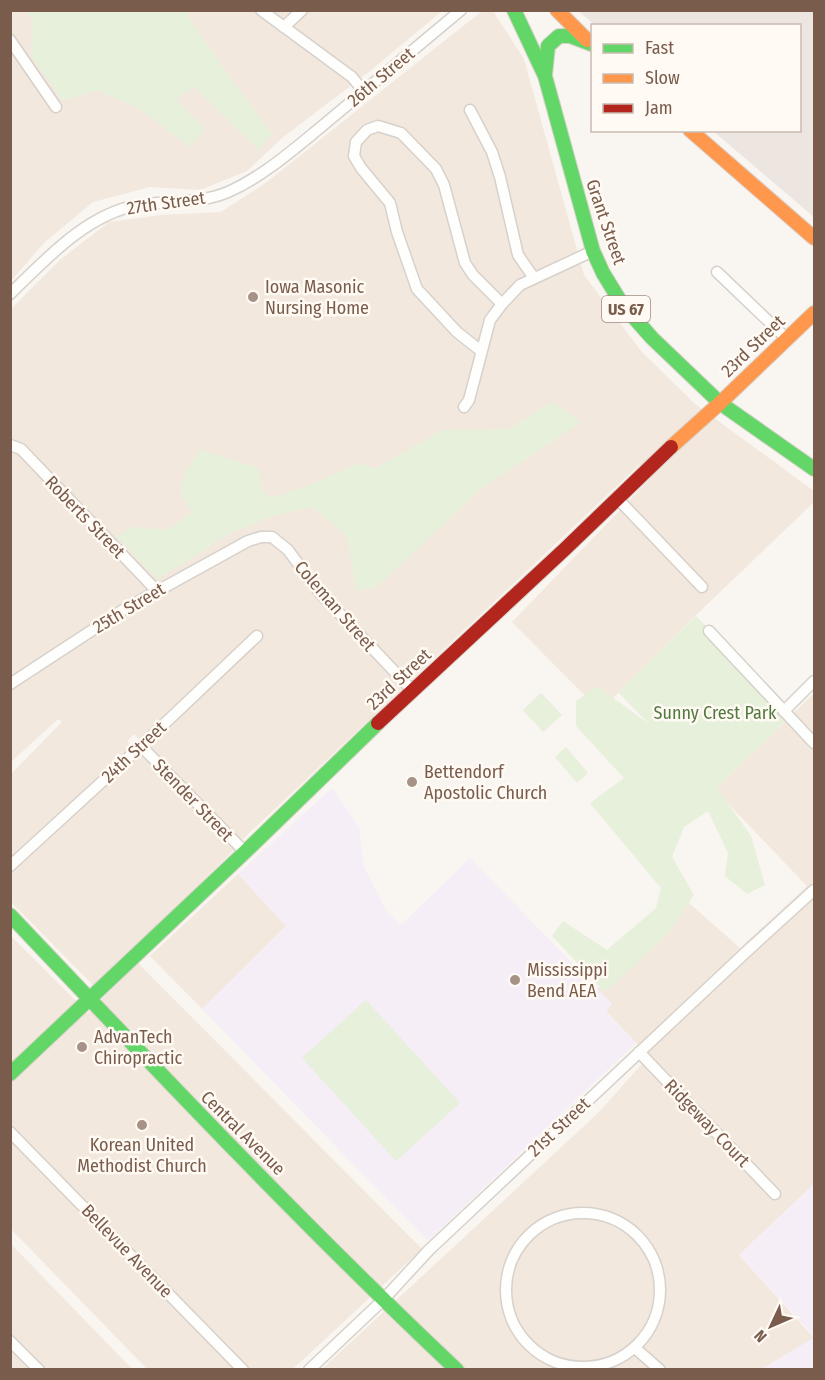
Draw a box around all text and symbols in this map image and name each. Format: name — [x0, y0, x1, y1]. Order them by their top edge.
legend — [591, 24, 801, 132]
text: Fast — [645, 37, 674, 59]
street label: 26th Street — [343, 43, 419, 111]
text: Slow — [645, 67, 680, 89]
text: Jam — [645, 97, 673, 119]
street label: Grant Street — [581, 176, 631, 268]
street label: 27th Street — [125, 187, 207, 219]
place label: Iowa Masonic Nursing Home — [265, 276, 369, 319]
marker: Iowa Masonic Nursing Home — [246, 290, 260, 304]
road number: US 67 — [602, 296, 650, 322]
street label: 23rd Street — [717, 310, 789, 382]
street label: Roberts Street — [40, 471, 130, 563]
street label: Coleman Street — [290, 556, 380, 656]
street label: 25th Street — [89, 578, 169, 638]
street label: 23rd Street — [362, 644, 436, 714]
park label: Sunny Crest Park — [654, 702, 777, 724]
street label: 24th Street — [97, 717, 171, 787]
street label: Stender Street — [148, 754, 238, 846]
place label: Bettendorf Apostolic Church — [424, 761, 547, 804]
marker: Bettendorf Apostolic Church — [405, 775, 419, 789]
place label: Mississippi Bend AEA — [527, 959, 607, 1002]
marker: Mississippi Bend AEA — [508, 973, 522, 987]
place label: AdvanTech Chiropractic — [94, 1026, 182, 1069]
marker: AdvanTech Chiropractic — [75, 1040, 89, 1054]
street label: Ridgeway Court — [660, 1075, 754, 1171]
street label: Central Avenue — [196, 1086, 290, 1180]
street label: 21st Street — [523, 1093, 595, 1161]
marker: Korean United Methodist Church — [135, 1118, 149, 1132]
place label: Korean United Methodist Church — [77, 1134, 207, 1177]
street label: Bellevue Avenue — [77, 1200, 177, 1302]
north arrow — [741, 1296, 801, 1356]
text: N — [750, 1326, 771, 1346]

